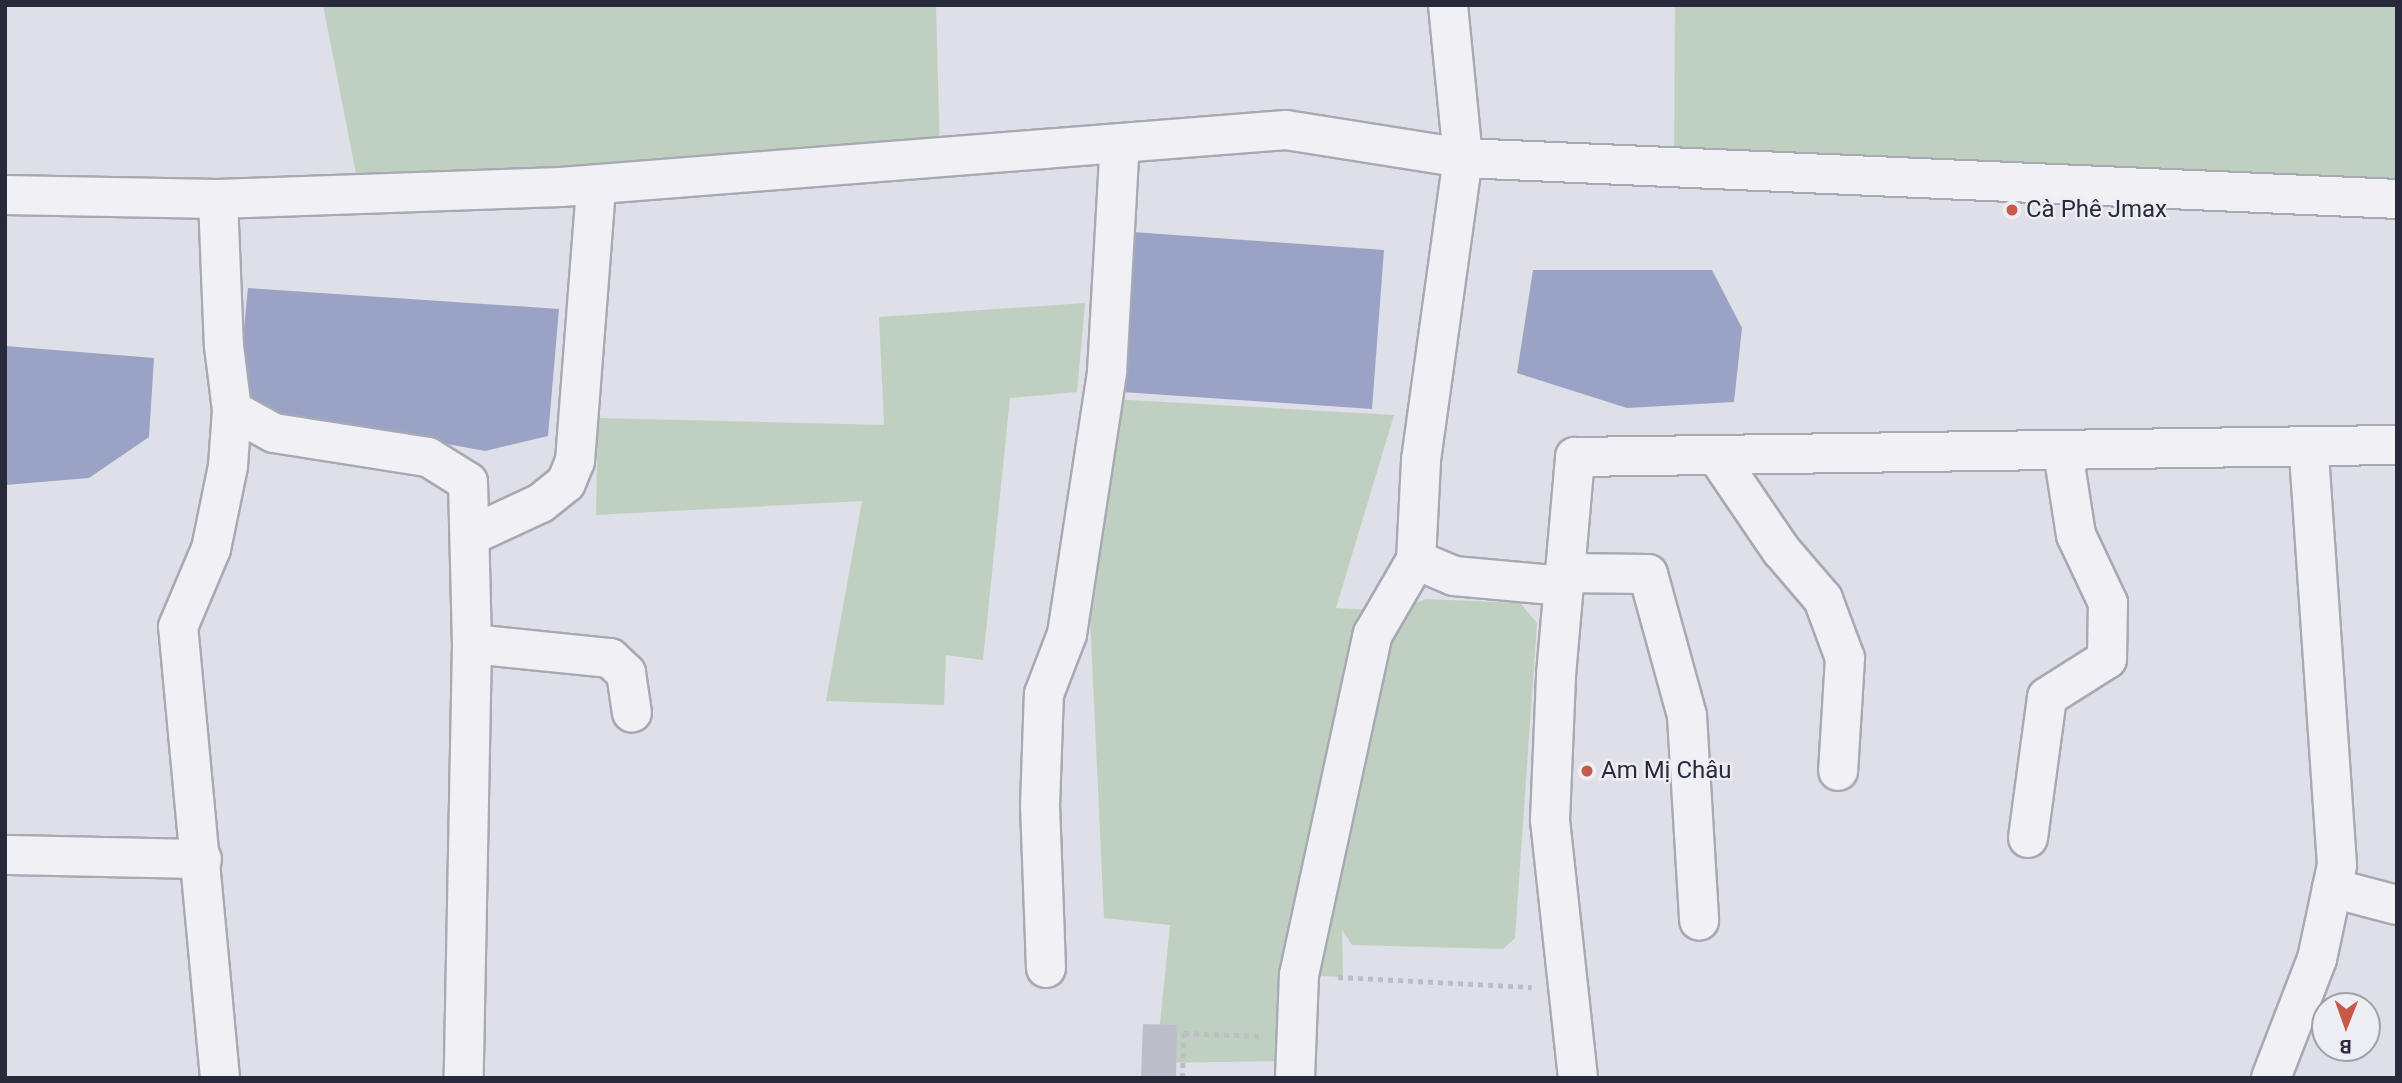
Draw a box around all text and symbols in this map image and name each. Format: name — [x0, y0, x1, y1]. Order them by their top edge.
place label: Cà Phê Jmax — [2026, 196, 2167, 224]
marker: Cà Phê Jmax — [2004, 202, 2020, 218]
place label: Am Mị Châu — [1601, 757, 1732, 785]
marker: Am Mị Châu — [1579, 763, 1595, 779]
north arrow — [2311, 992, 2381, 1062]
text: B — [2339, 1035, 2352, 1058]

